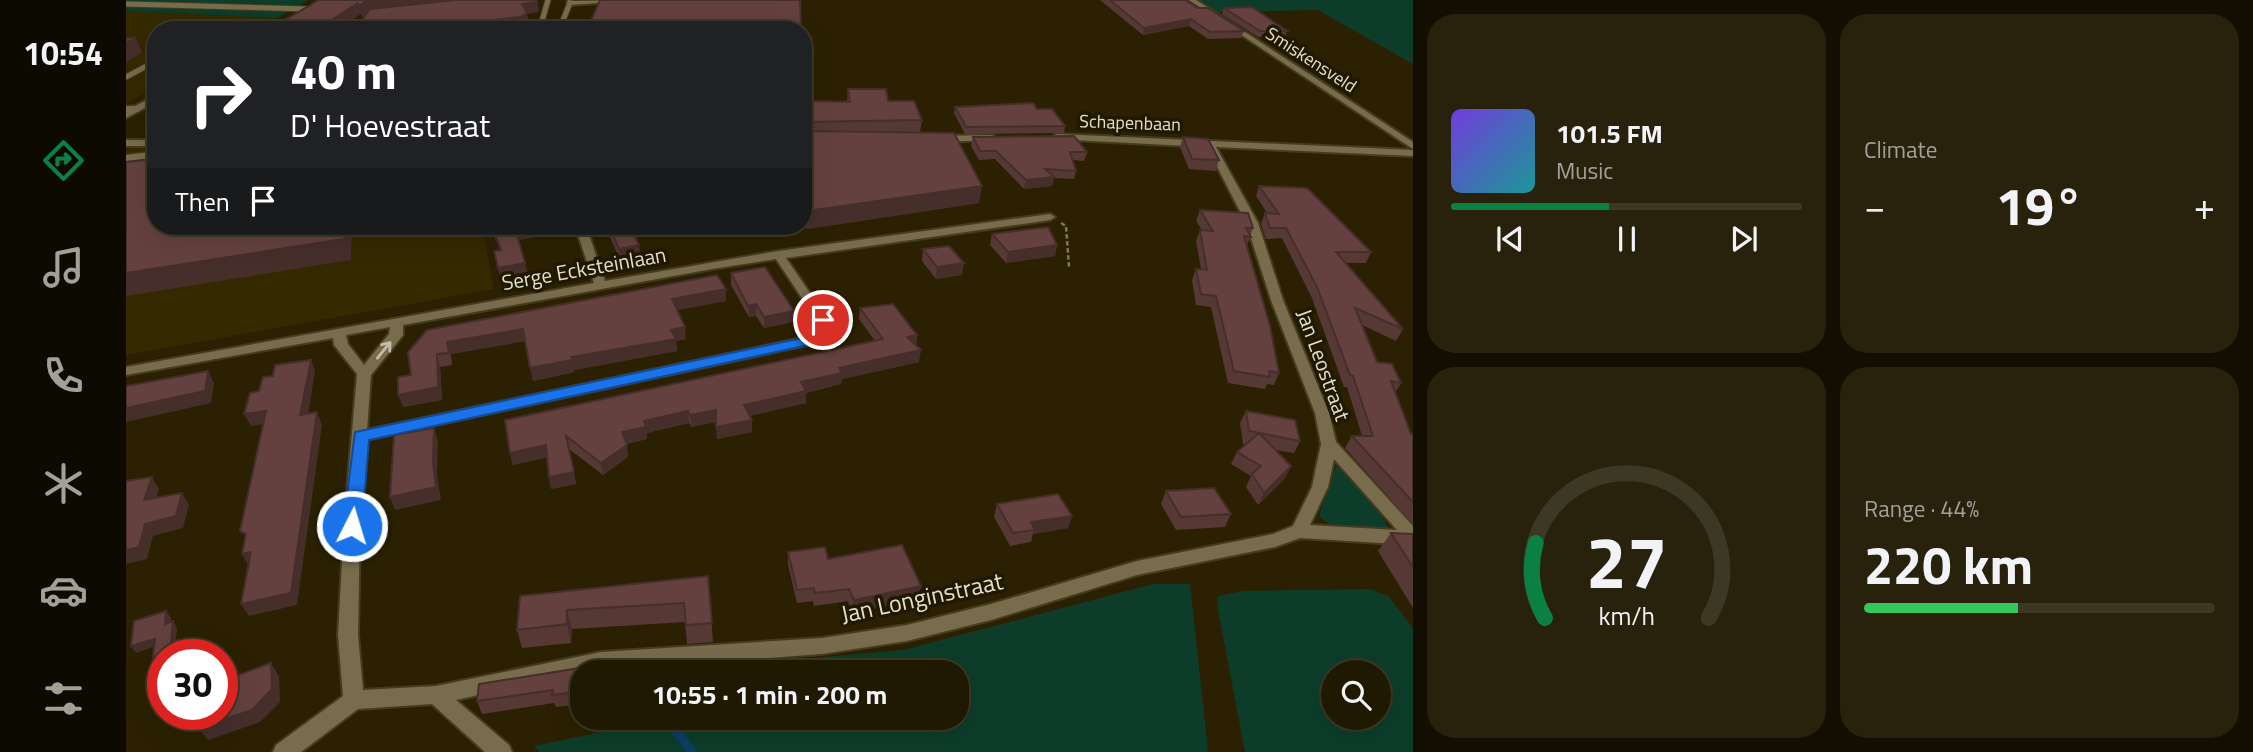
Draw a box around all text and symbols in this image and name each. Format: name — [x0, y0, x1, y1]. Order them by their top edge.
street label: Smiskensveld — [1260, 20, 1362, 99]
text: 10:54 — [23, 29, 103, 77]
text: 40 m — [290, 33, 397, 108]
icon: right — [175, 49, 266, 140]
text: D' Hoevestraat — [290, 101, 490, 149]
street label: Schapenbaan — [1079, 107, 1181, 138]
text: 101.5 FM — [1556, 114, 1663, 153]
text: Climate — [1864, 132, 1937, 167]
icon: directions — [39, 136, 88, 185]
text: Music — [1556, 153, 1613, 188]
text: 19° — [1996, 166, 2083, 245]
text: − — [1864, 177, 1885, 235]
text: + — [2194, 177, 2215, 235]
text: Then — [175, 182, 230, 221]
icon: arrive — [244, 182, 282, 220]
icon: previous — [1491, 220, 1529, 258]
icon: pause — [1608, 220, 1646, 258]
icon: next — [1725, 220, 1763, 258]
street label: Serge Ecksteinlaan — [499, 238, 669, 298]
icon: music — [39, 243, 88, 292]
pin — [793, 290, 853, 350]
icon: arrive — [804, 301, 842, 339]
street label: Jan Leostraat — [1289, 304, 1359, 426]
one-way arrow — [377, 341, 392, 360]
icon: phone — [39, 351, 88, 400]
icon: climate — [39, 459, 88, 508]
position arrow — [315, 489, 389, 563]
text: Range · 44% — [1864, 491, 1979, 526]
text: 27 — [1586, 507, 1667, 617]
text: 220 km — [1864, 525, 2033, 604]
street label: Jan Longinstraat — [837, 562, 1007, 632]
icon: car — [39, 566, 88, 615]
text: km/h — [1598, 597, 1655, 635]
speed limit sign: 30 — [147, 639, 238, 730]
map controls — [1321, 660, 1391, 730]
button: search — [1321, 660, 1391, 730]
icon: filters — [39, 674, 88, 723]
text: 10:55 · 1 min · 200 m — [652, 675, 887, 714]

